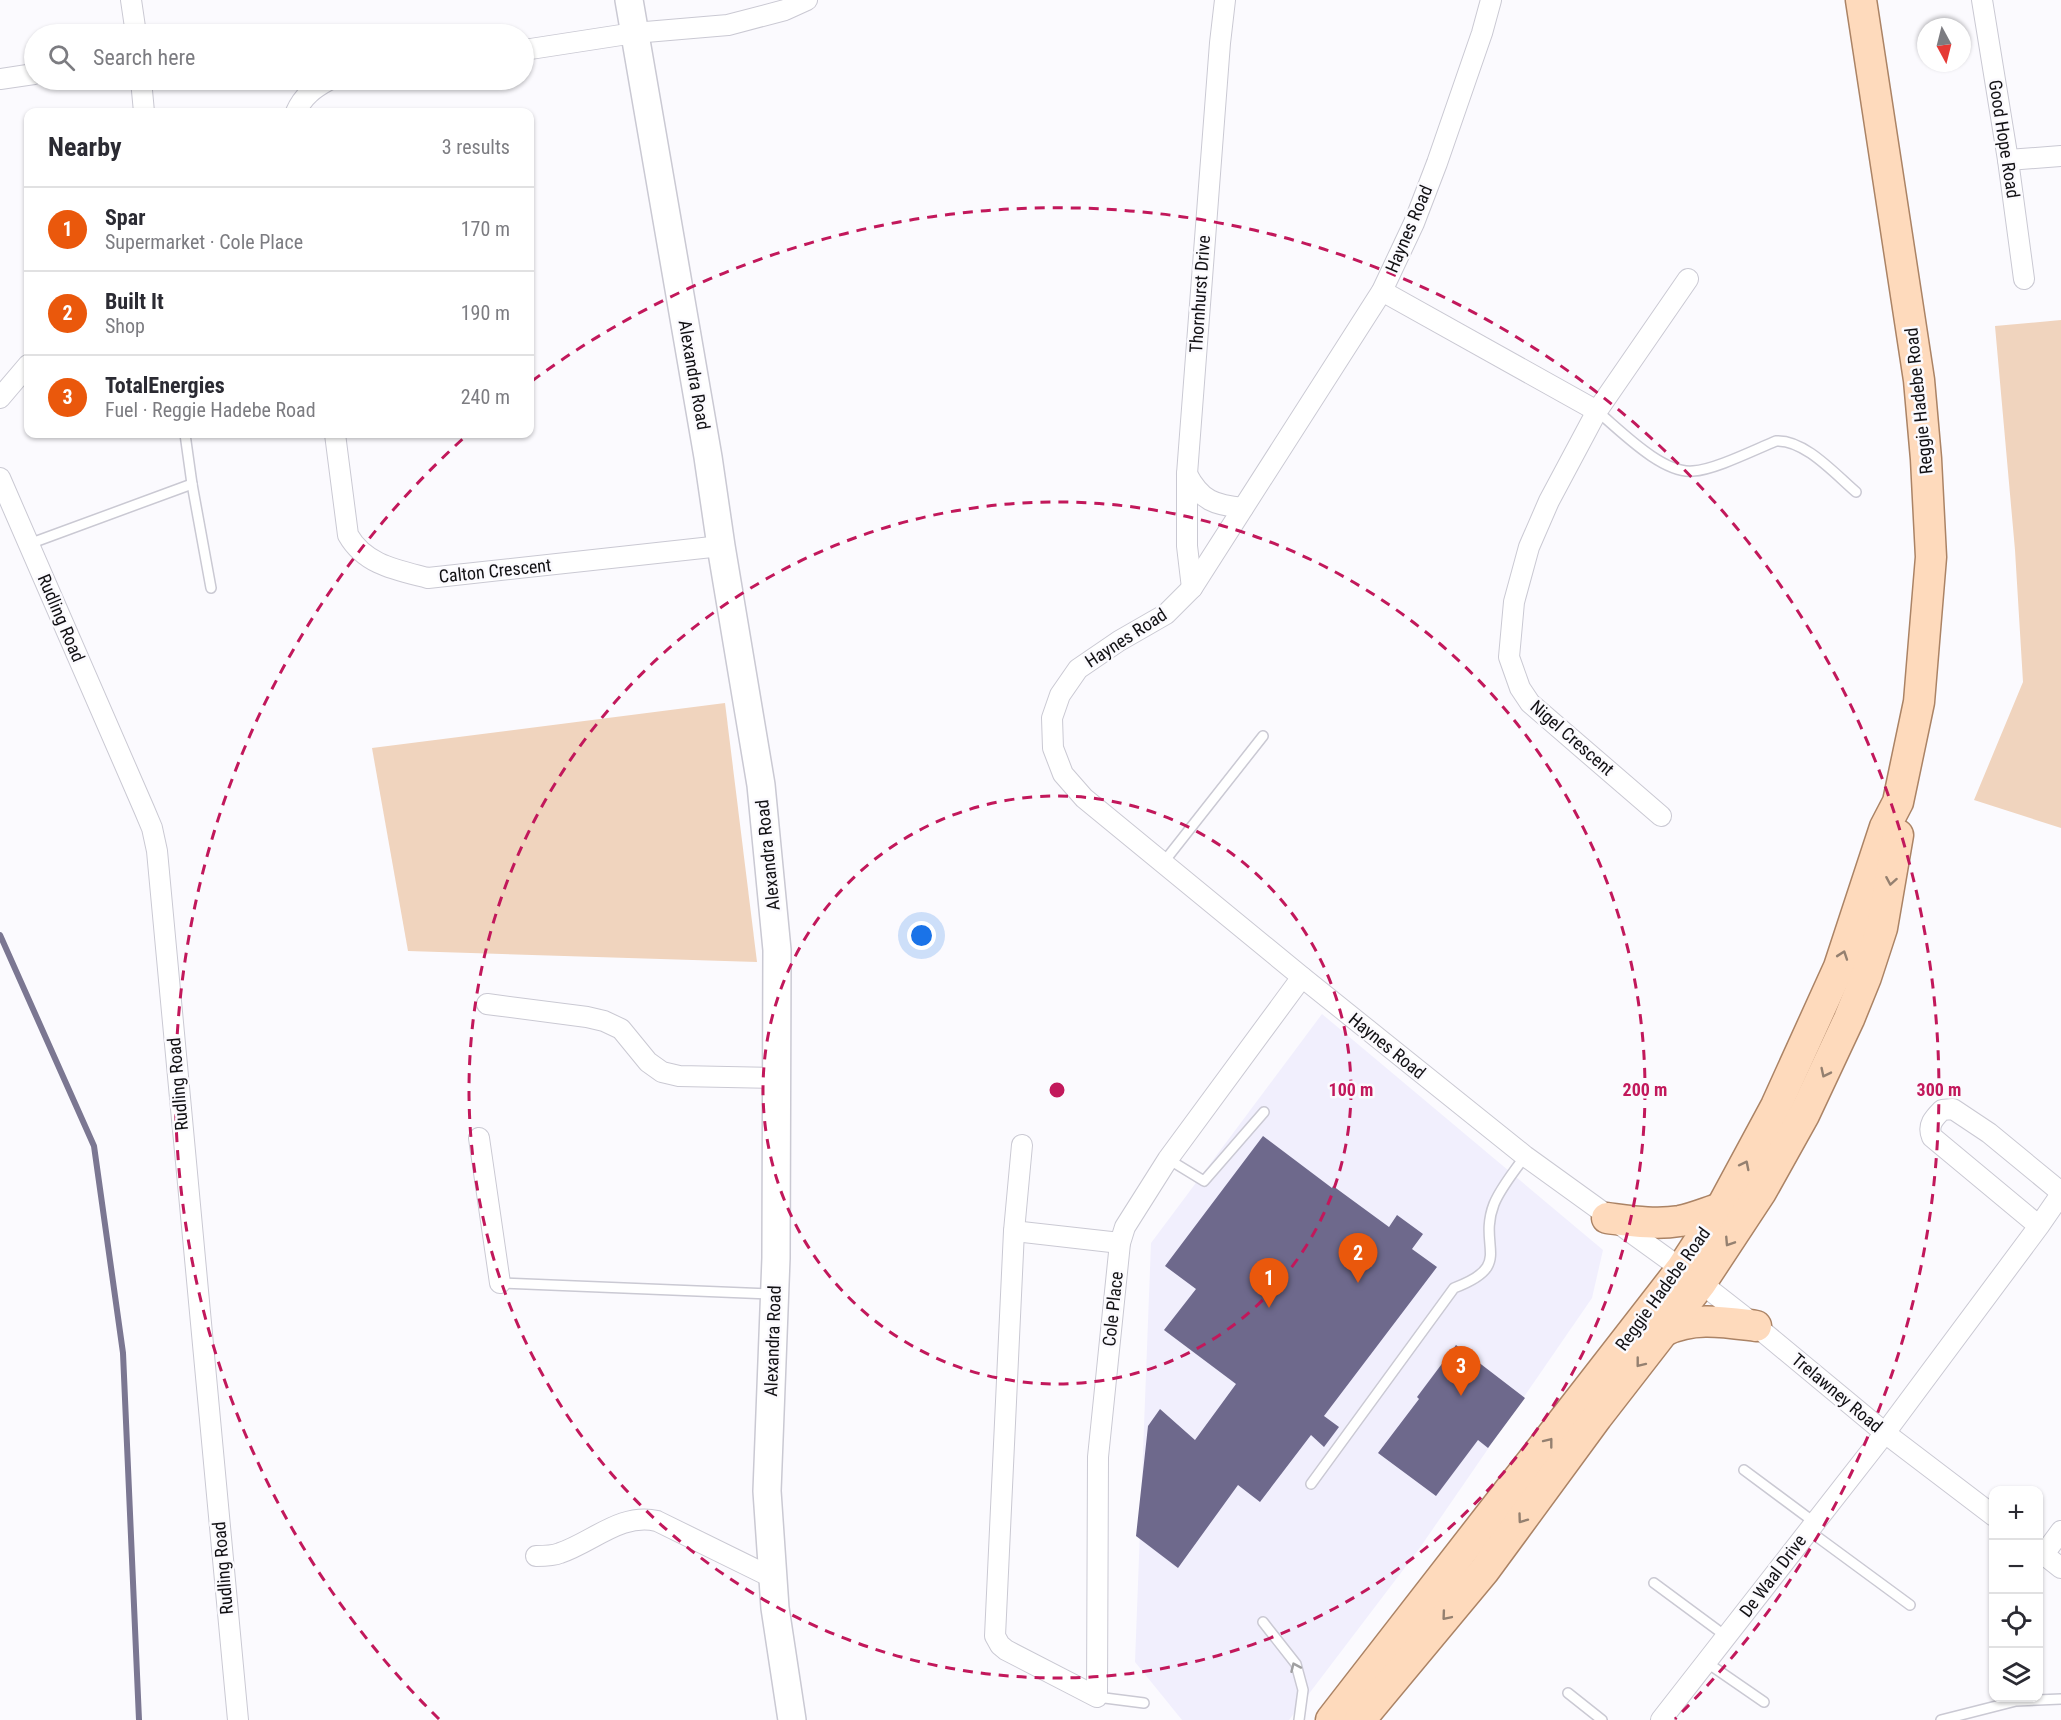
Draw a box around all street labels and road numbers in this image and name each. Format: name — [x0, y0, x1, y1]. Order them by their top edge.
street label: Good Hope Road — [1985, 78, 2024, 200]
street label: Haynes Road — [1381, 182, 1436, 276]
street label: Thornhurst Drive — [1185, 234, 1214, 353]
street label: Alexandra Road — [675, 318, 714, 431]
street label: Reggie Hadebe Road — [1900, 327, 1937, 475]
street label: Calton Crescent — [438, 554, 552, 587]
street label: Rudling Road — [34, 571, 89, 665]
street label: Haynes Road — [1081, 604, 1170, 672]
street label: Nigel Crescent — [1526, 696, 1618, 780]
street label: Alexandra Road — [751, 799, 784, 911]
street label: Haynes Road — [1345, 1008, 1430, 1083]
street label: Rudling Road — [163, 1037, 192, 1131]
street label: Reggie Hadebe Road — [1611, 1223, 1714, 1354]
street label: Cole Place — [1098, 1270, 1127, 1348]
street label: Alexandra Road — [760, 1285, 785, 1397]
street label: Trelawney Road — [1788, 1349, 1887, 1437]
street label: Rudling Road — [208, 1521, 237, 1615]
street label: De Waal Drive — [1735, 1530, 1810, 1621]

